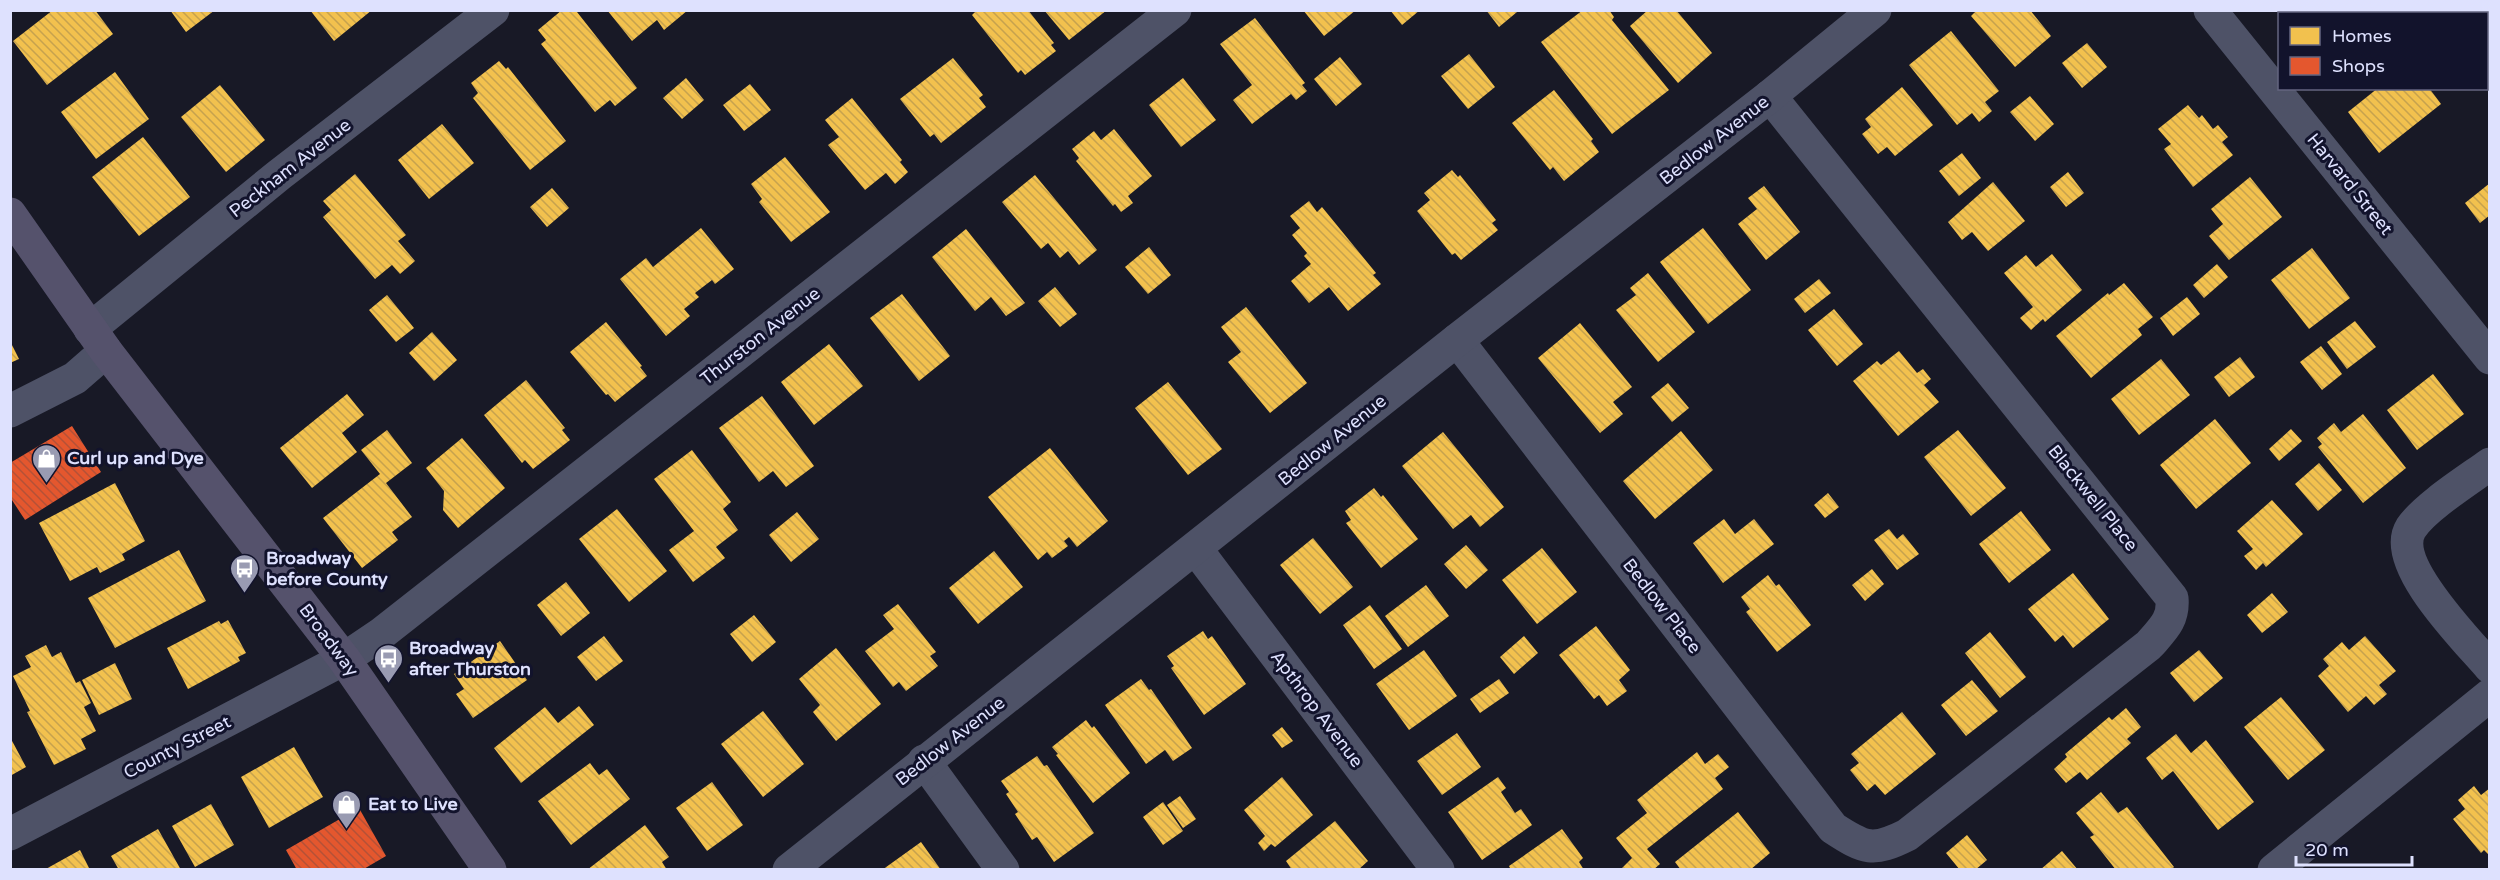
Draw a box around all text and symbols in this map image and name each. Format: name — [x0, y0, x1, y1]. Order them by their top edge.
legend — [2278, 12, 2488, 90]
text: Homes — [2332, 25, 2392, 47]
text: Shops — [2332, 55, 2385, 77]
street label: Bedlow Avenue — [1655, 91, 1773, 189]
street label: Peckham Avenue — [225, 114, 355, 222]
street label: Harvard Street — [2302, 129, 2398, 239]
street label: Thurston Avenue — [696, 282, 824, 390]
street label: Bedlow Avenue — [1274, 390, 1390, 490]
street label: Blackwell Place — [2043, 440, 2143, 556]
shop icon: Curl up and Dye — [30, 442, 62, 484]
place label: Curl up and Dye — [67, 447, 204, 469]
place label: Broadway before County — [266, 547, 388, 590]
bus stop icon: Broadway before County — [229, 552, 261, 594]
street label: Bedlow Place — [1618, 554, 1706, 658]
street label: Broadway — [295, 599, 364, 681]
place label: Broadway after Thurston — [409, 637, 531, 680]
bus stop icon: Broadway after Thurston — [372, 642, 404, 684]
street label: Apthrop Avenue — [1266, 646, 1368, 772]
street label: Bedlow Avenue — [891, 692, 1009, 790]
street label: County Street — [120, 710, 234, 783]
shop icon: Eat to Live — [331, 788, 363, 830]
place label: Eat to Live — [368, 793, 458, 815]
scale bar — [2296, 829, 2412, 867]
text: 20 m — [2305, 839, 2349, 861]

